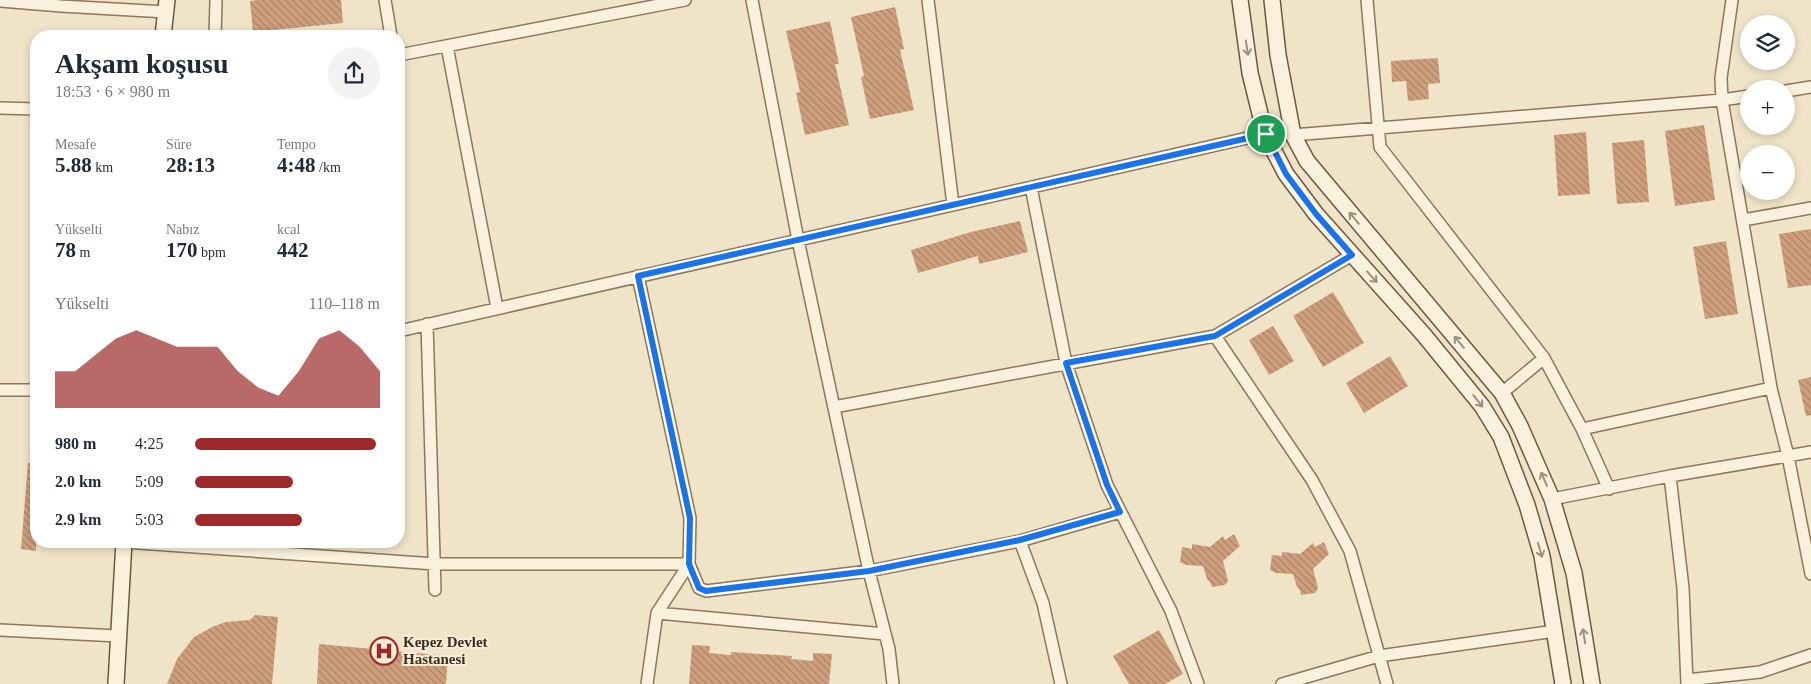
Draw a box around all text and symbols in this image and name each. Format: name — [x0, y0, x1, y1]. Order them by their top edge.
map controls — [1740, 15, 1795, 200]
button: layers — [1740, 15, 1795, 70]
one-way arrow — [1242, 40, 1252, 56]
button: share — [328, 47, 380, 99]
text: Akşam koşusu — [55, 48, 229, 79]
button: + — [1740, 80, 1795, 135]
text: 18:53 · 6 × 980 m — [55, 83, 170, 100]
pin — [1245, 113, 1287, 155]
icon: arrive — [1252, 120, 1280, 148]
text: Mesafe — [55, 137, 96, 152]
text: Süre — [166, 137, 192, 152]
text: Tempo — [277, 137, 316, 152]
button: − — [1740, 145, 1795, 200]
text: 5.88 — [55, 153, 92, 177]
text: 28:13 — [166, 153, 215, 177]
text: 4:48 — [277, 153, 316, 177]
text: km — [92, 160, 113, 175]
text: /km — [316, 160, 341, 175]
one-way arrow — [1349, 212, 1360, 225]
text: Yükselti — [55, 222, 102, 237]
text: Nabız — [166, 222, 199, 237]
text: kcal — [277, 222, 300, 237]
text: 78 — [55, 238, 76, 262]
text: 170 — [166, 238, 198, 262]
text: 442 — [277, 238, 309, 262]
text: m — [76, 245, 90, 260]
text: bpm — [198, 245, 226, 260]
one-way arrow — [1366, 271, 1378, 284]
text: Yükselti — [55, 295, 109, 312]
text: 110–118 m — [309, 295, 380, 312]
one-way arrow — [1453, 336, 1464, 349]
one-way arrow — [1472, 394, 1483, 407]
text: 980 m — [55, 435, 96, 452]
text: 4:25 — [135, 435, 163, 452]
one-way arrow — [1539, 472, 1548, 487]
text: 2.0 km — [55, 473, 101, 490]
text: 5:09 — [135, 473, 163, 490]
text: 2.9 km — [55, 511, 101, 528]
text: 5:03 — [135, 511, 163, 528]
one-way arrow — [1536, 541, 1545, 557]
one-way arrow — [1579, 628, 1589, 644]
place label: Kepez Devlet Hastanesi — [403, 634, 488, 667]
hospital icon: Kepez Devlet Hastanesi — [369, 636, 399, 666]

